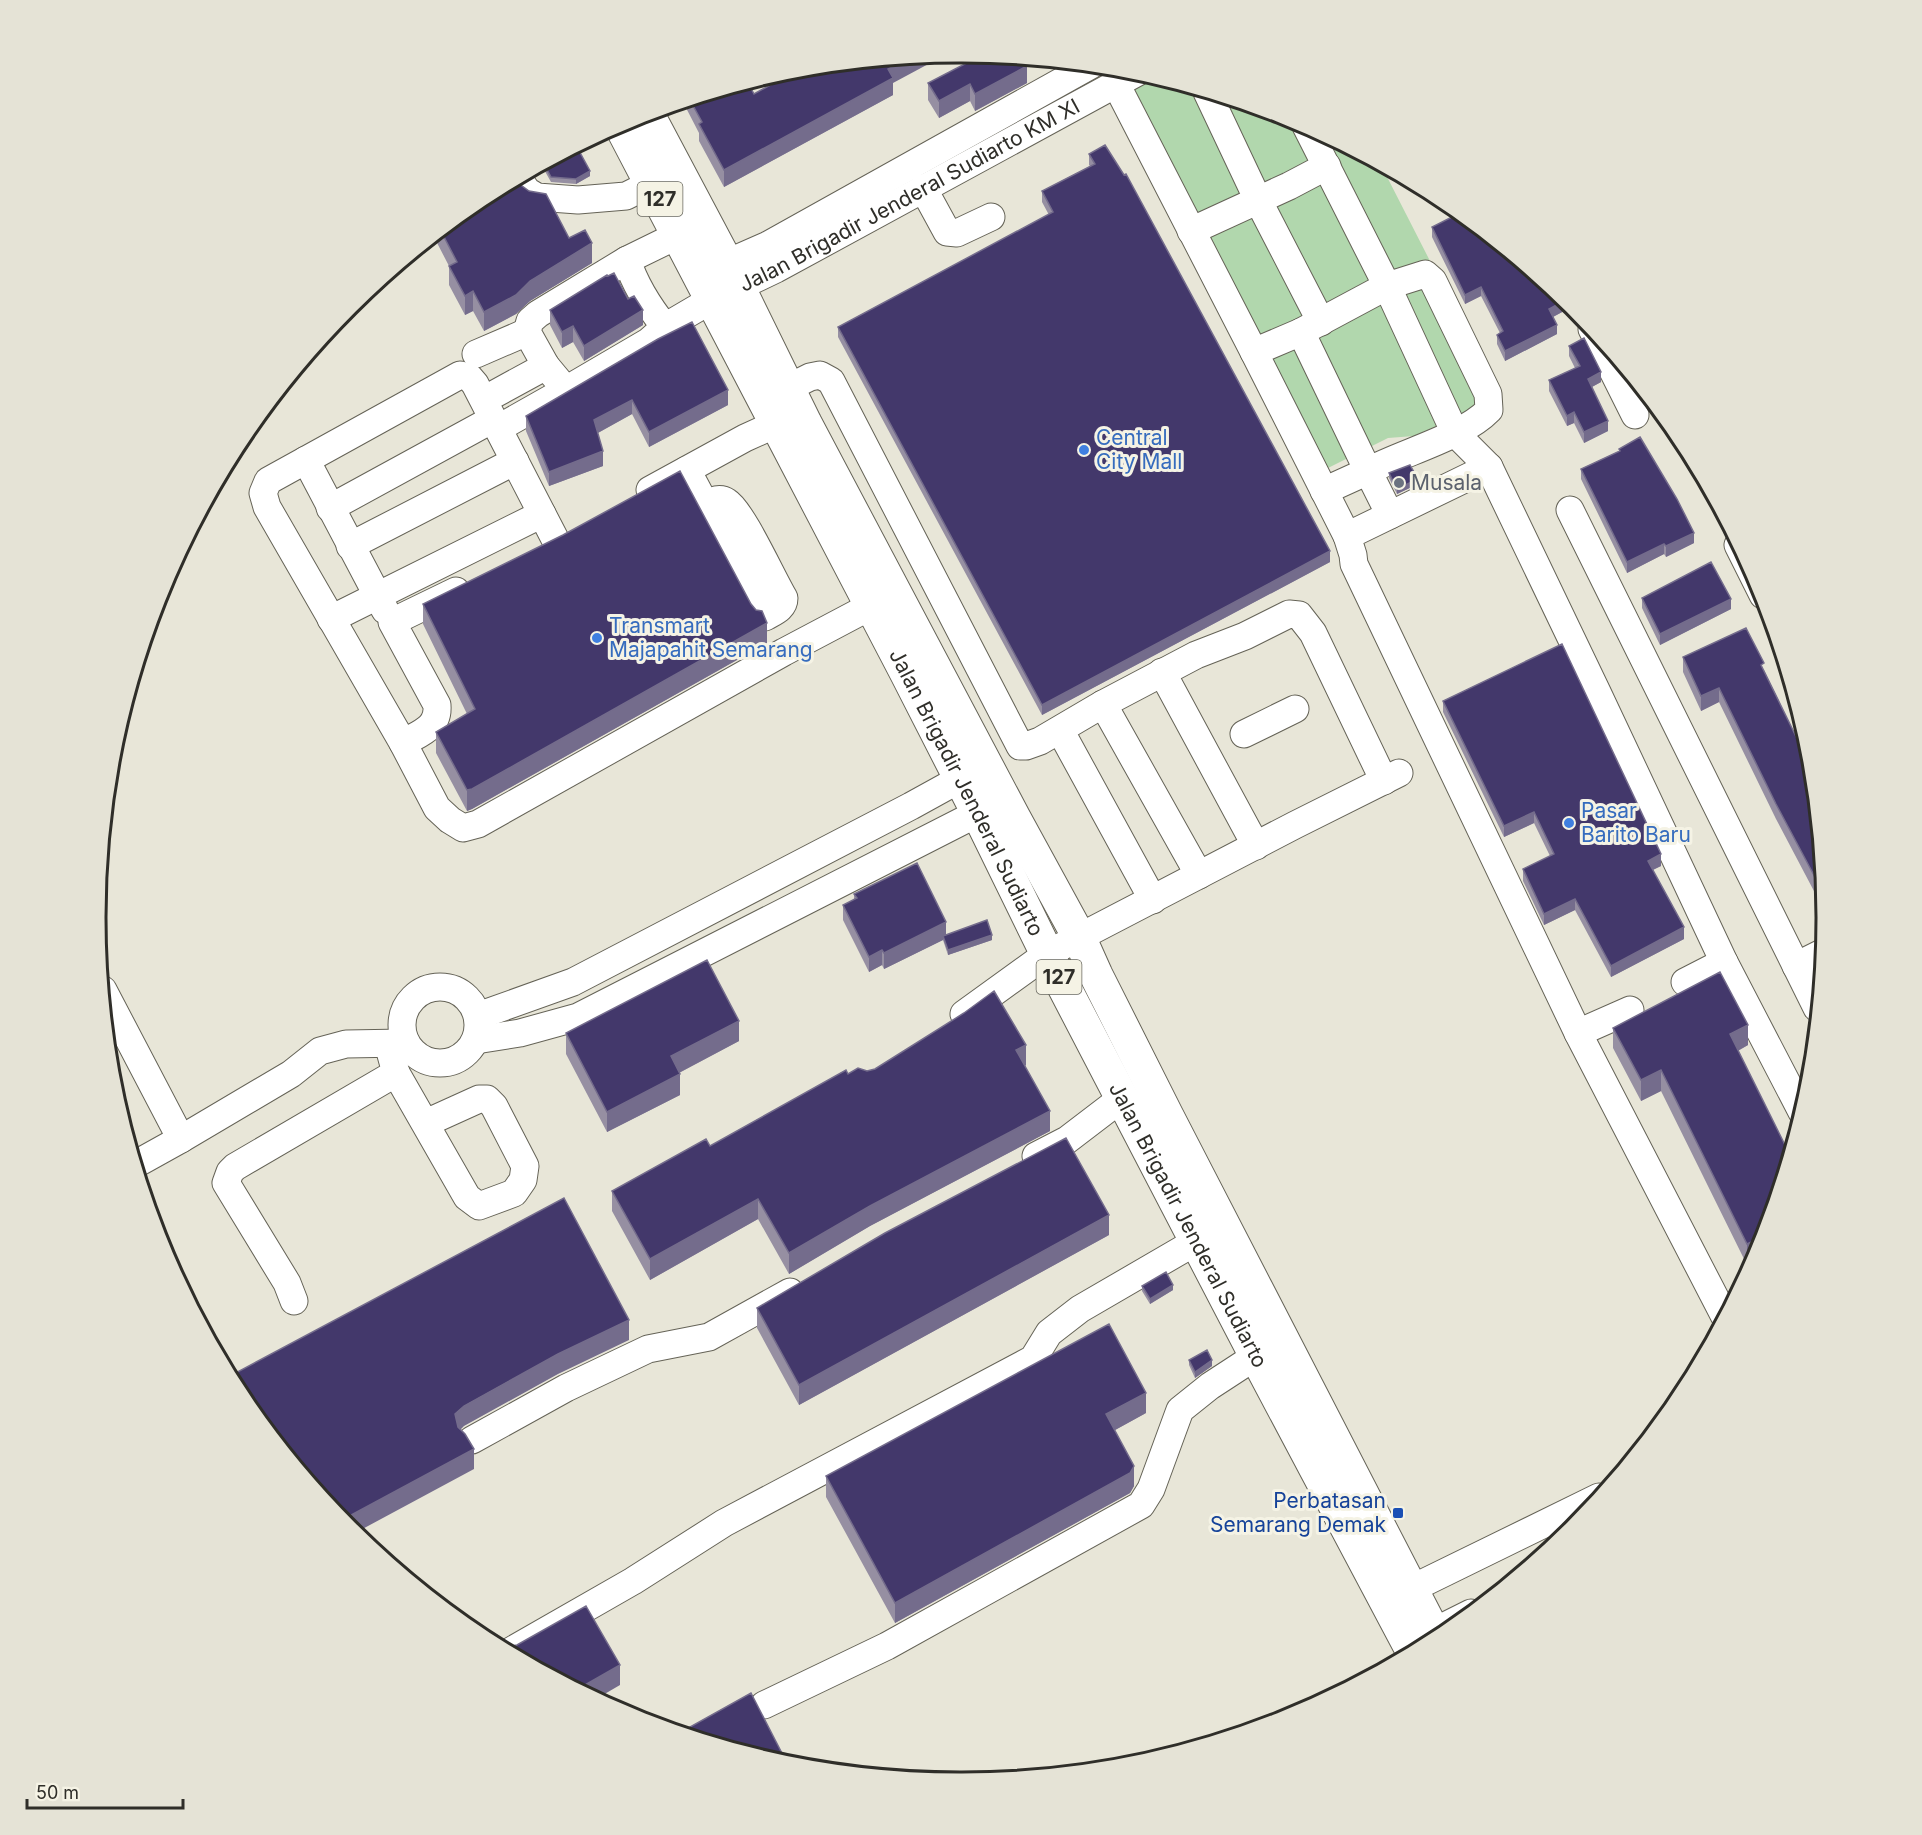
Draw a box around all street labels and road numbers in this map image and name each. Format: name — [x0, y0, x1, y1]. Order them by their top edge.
street label: Jalan Brigadir Jenderal Sudiarto KM XI — [735, 93, 1084, 297]
road number: 127 — [638, 182, 682, 216]
street label: Jalan Brigadir Jenderal Sudiarto — [884, 644, 1049, 940]
road number: 127 — [1036, 960, 1082, 994]
street label: Jalan Brigadir Jenderal Sudiarto — [1104, 1078, 1273, 1372]

